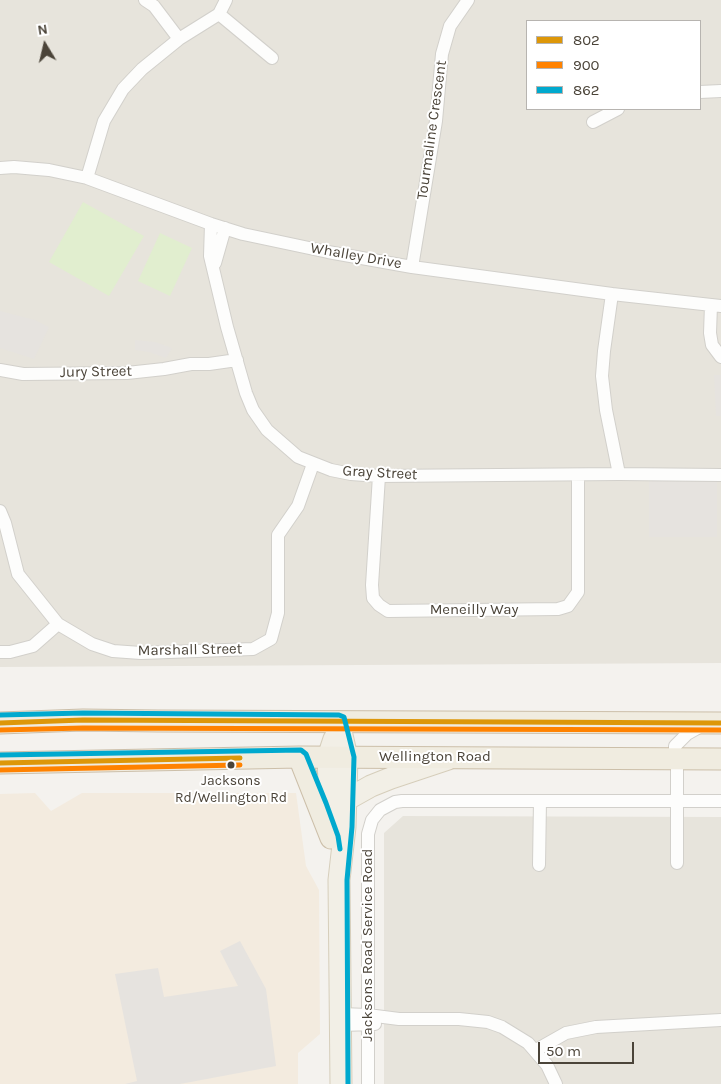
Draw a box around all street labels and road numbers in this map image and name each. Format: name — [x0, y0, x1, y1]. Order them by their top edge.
street label: Tourmaline Crescent — [413, 59, 451, 201]
street label: Whalley Drive — [309, 239, 403, 273]
street label: Jury Street — [60, 362, 132, 382]
street label: Gray Street — [342, 462, 418, 484]
street label: Meneilly Way — [430, 601, 518, 619]
street label: Marshall Street — [137, 640, 243, 660]
street label: Wellington Road — [379, 748, 491, 766]
street label: Jacksons Road Service Road — [359, 849, 377, 1041]

